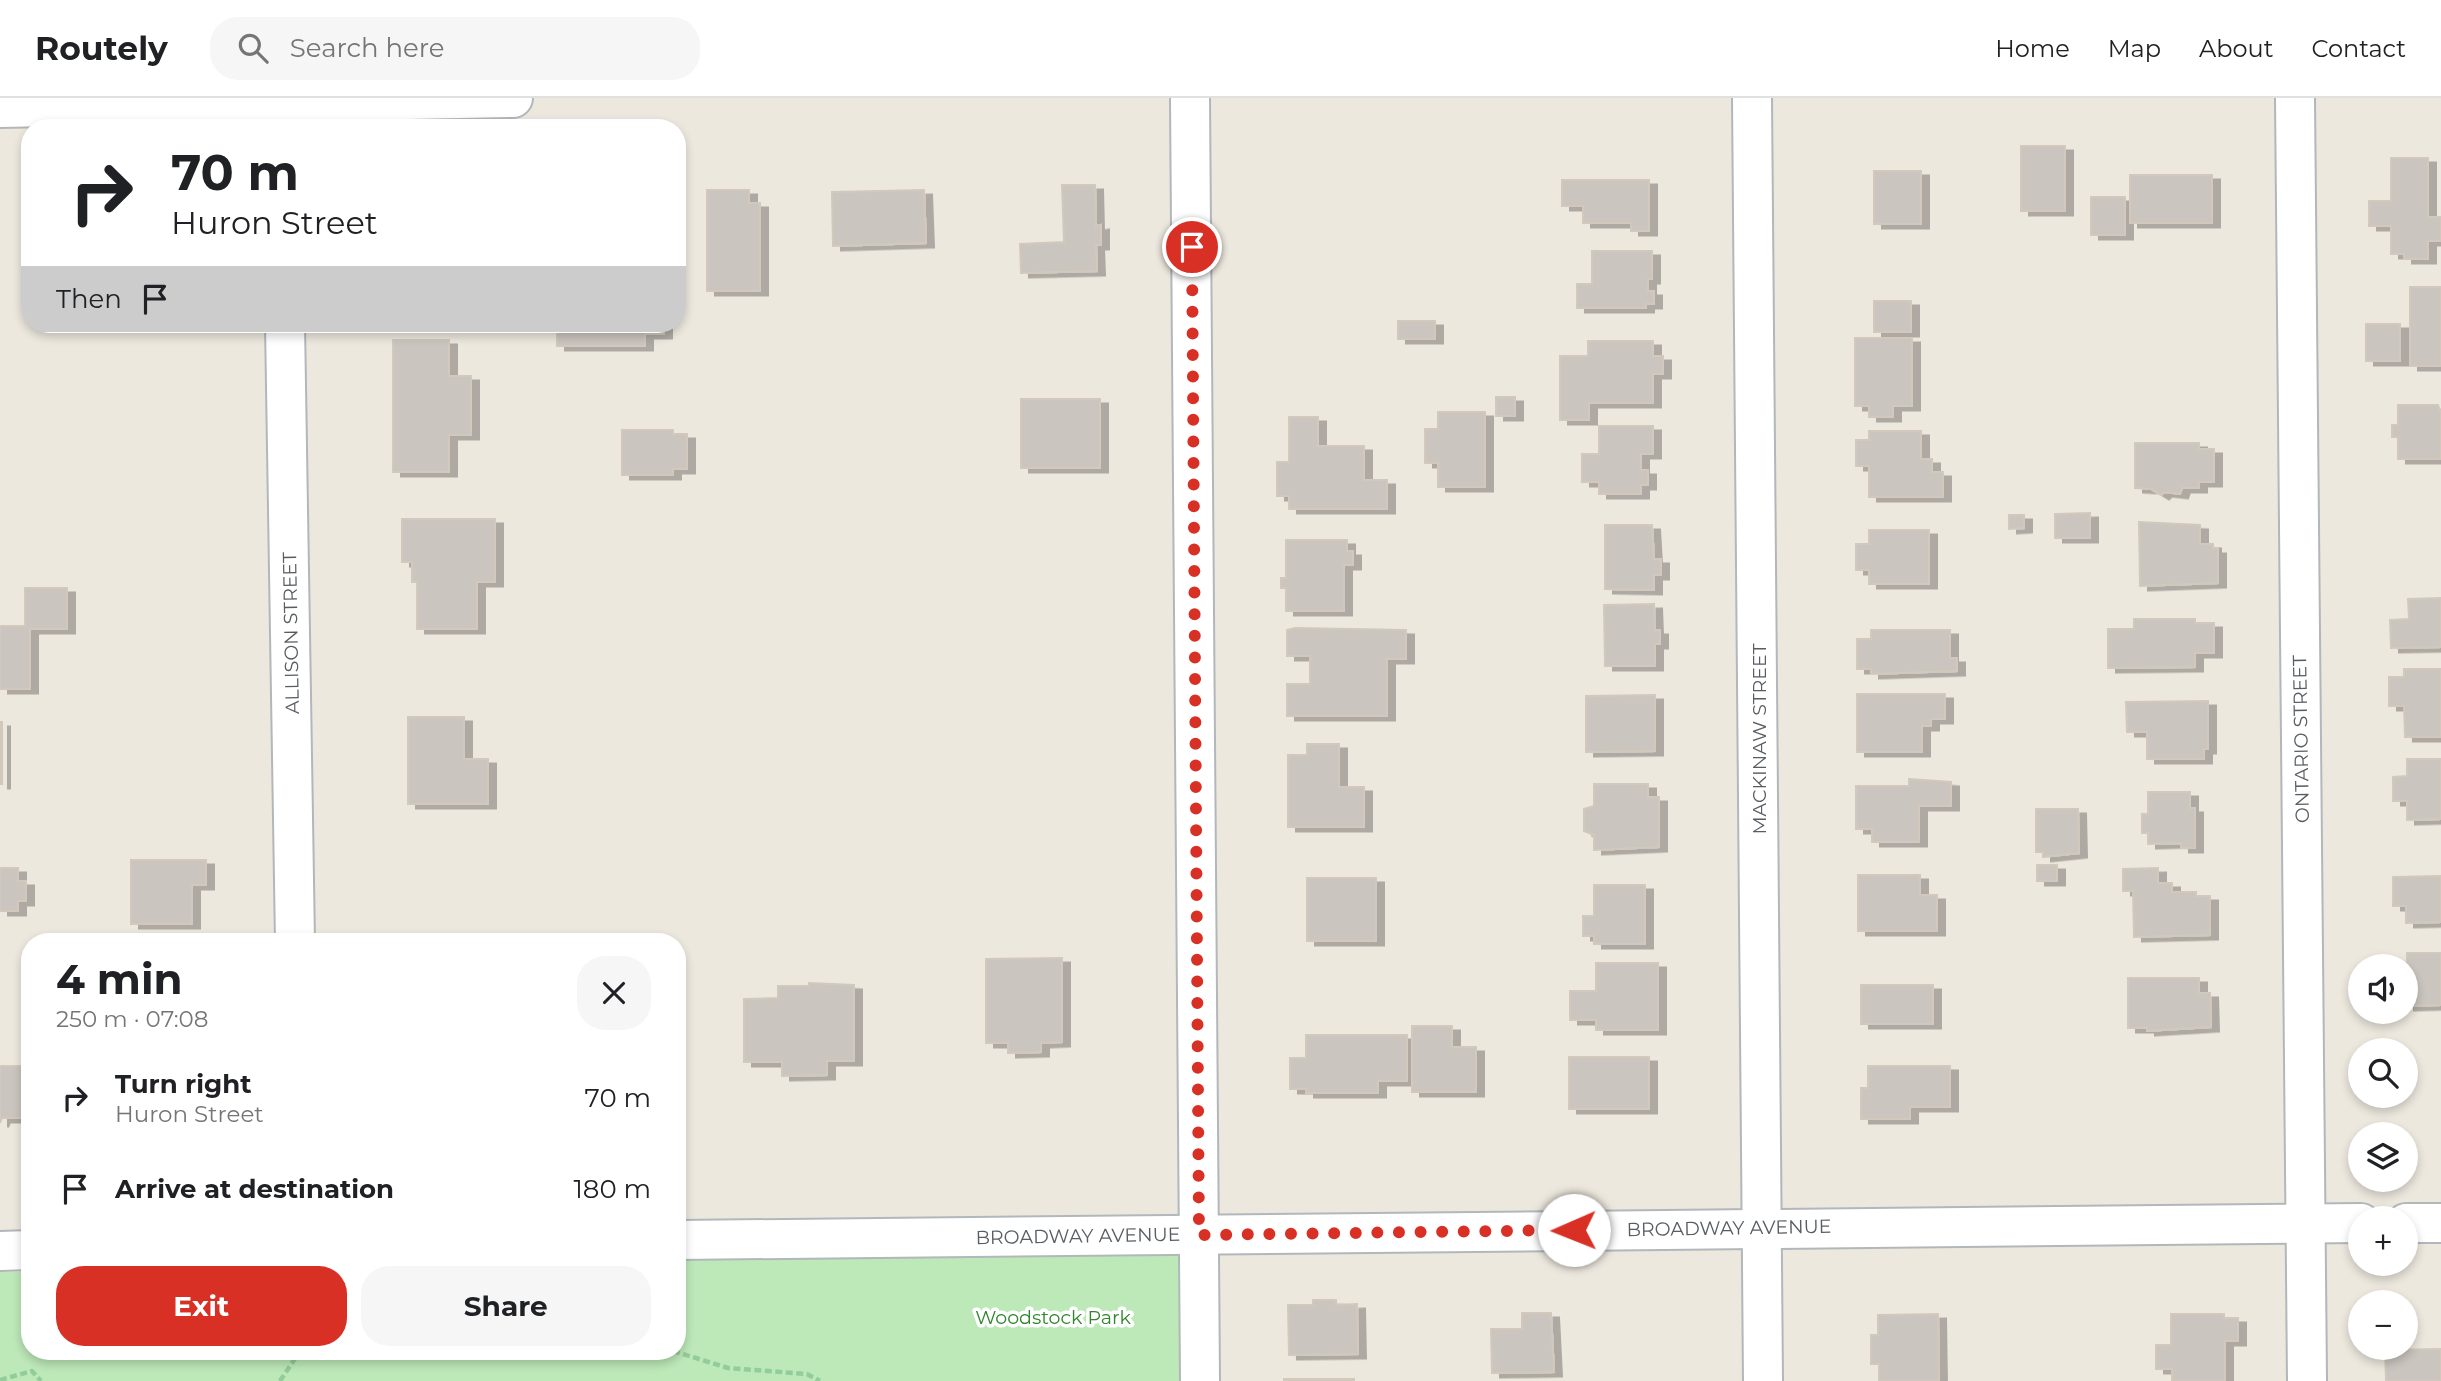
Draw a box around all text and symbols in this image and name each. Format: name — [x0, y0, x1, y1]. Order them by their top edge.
search box — [210, 17, 700, 80]
text: Routely — [35, 28, 168, 68]
icon: search — [234, 29, 272, 67]
text: Search here — [290, 32, 445, 64]
text: Home — [1995, 34, 2070, 63]
text: Map — [2108, 34, 2161, 63]
text: About — [2199, 34, 2273, 63]
text: Contact — [2311, 34, 2406, 63]
text: 70 m — [171, 143, 299, 202]
icon: right — [56, 147, 147, 238]
text: Huron Street — [171, 203, 378, 242]
pin — [1162, 217, 1222, 277]
icon: arrive — [1173, 228, 1211, 266]
icon: arrive — [136, 280, 174, 318]
text: Then — [56, 283, 122, 315]
street label: ALLISON STREET — [278, 552, 304, 714]
street label: MACKINAW STREET — [1748, 643, 1771, 835]
street label: ONTARIO STREET — [2288, 655, 2314, 823]
text: 4 min — [56, 953, 183, 1005]
map controls — [2348, 954, 2418, 1360]
button: sound — [2348, 954, 2418, 1024]
button: close — [577, 956, 651, 1030]
text: 250 m · 07:08 — [56, 1005, 209, 1033]
button: search — [2348, 1038, 2418, 1108]
text: Turn right — [115, 1068, 251, 1100]
icon: right — [56, 1079, 94, 1117]
text: 70 m — [585, 1082, 651, 1114]
text: Huron Street — [115, 1100, 264, 1128]
button: layers — [2348, 1122, 2418, 1192]
icon: arrive — [56, 1170, 94, 1208]
text: Arrive at destination — [115, 1173, 394, 1205]
text: 180 m — [573, 1173, 651, 1205]
position arrow — [1537, 1193, 1611, 1267]
button: + — [2348, 1206, 2418, 1276]
street label: BROADWAY AVENUE — [1626, 1215, 1832, 1241]
street label: BROADWAY AVENUE — [975, 1223, 1181, 1249]
button: Exit — [56, 1266, 347, 1346]
button: Share — [361, 1266, 651, 1346]
button: − — [2348, 1290, 2418, 1360]
park label: Woodstock Park — [975, 1306, 1131, 1329]

